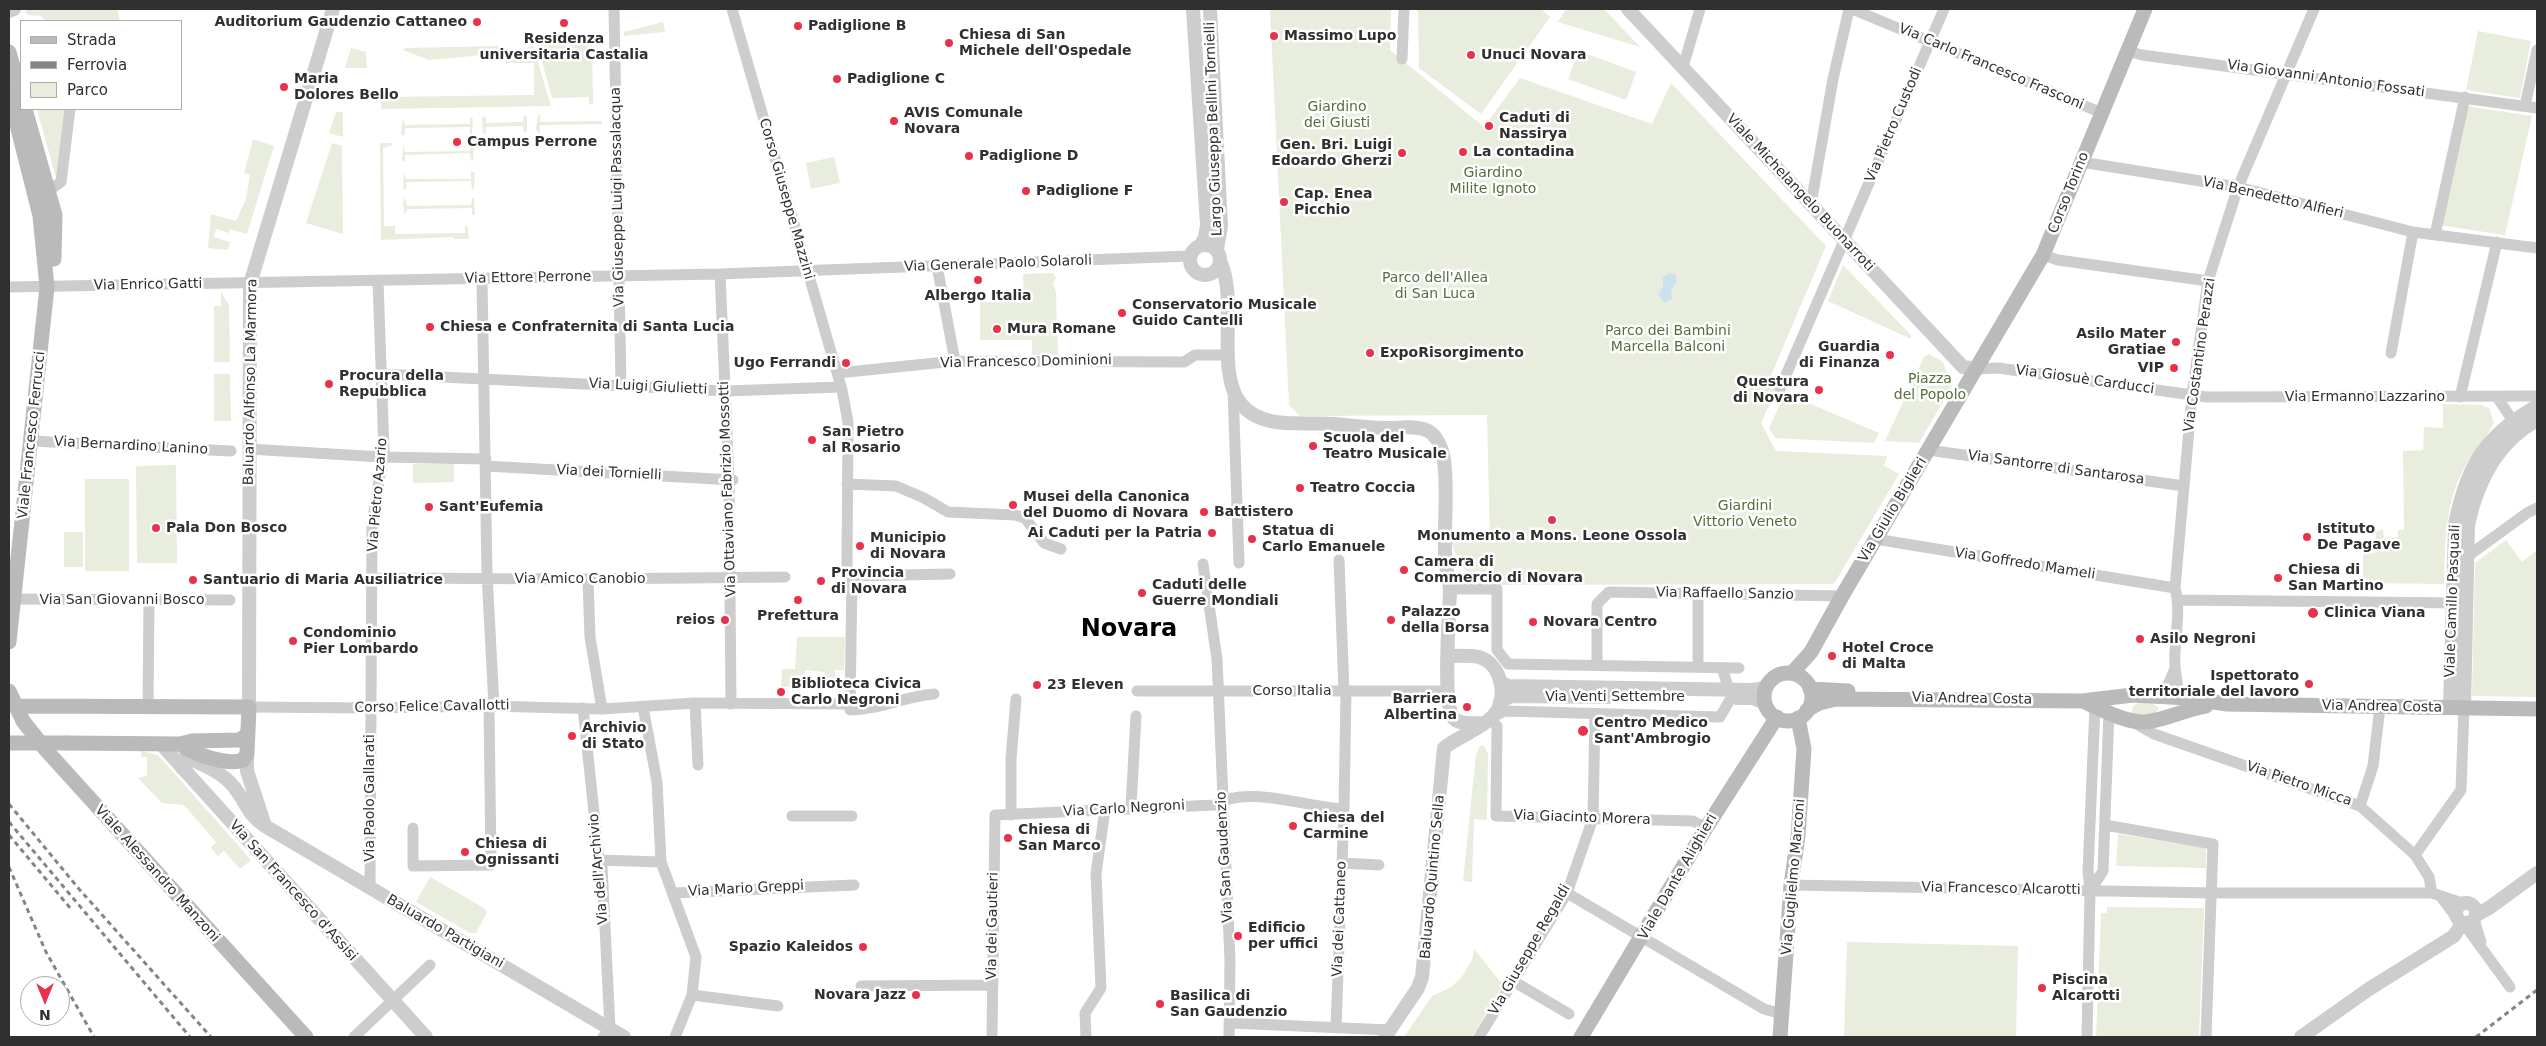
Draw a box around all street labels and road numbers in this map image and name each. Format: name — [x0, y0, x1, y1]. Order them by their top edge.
street label: Via Carlo Francesco Frasconi — [1896, 20, 2086, 114]
street label: Largo Giuseppa Bellini Tornielli — [1202, 22, 1226, 236]
street label: Via Giovanni Antonio Fossati — [2226, 57, 2426, 101]
street label: Via Pietro Custodi — [1862, 65, 1926, 185]
street label: Via Giuseppe Luigi Passalacqua — [608, 87, 628, 307]
street label: Viale Michelangelo Buonarroti — [1723, 111, 1877, 275]
street label: Corso Giuseppe Mazzini — [755, 117, 817, 281]
street label: Corso Torino — [2045, 150, 2093, 236]
street label: Via Benedetto Alfieri — [2201, 174, 2345, 222]
street label: Via Generale Paolo Solaroli — [904, 252, 1092, 276]
street label: Via Ettore Perrone — [465, 268, 591, 288]
street label: Via Enrico Gatti — [94, 276, 202, 294]
street label: Via Costantino Perazzi — [2181, 277, 2219, 433]
street label: Baluardo Alfonso La Marmora — [241, 279, 261, 485]
street label: Viale Francesco Ferrucci — [15, 350, 49, 520]
street label: Via Francesco Dominioni — [940, 352, 1112, 372]
street label: Via Giosuè Carducci — [2015, 362, 2155, 398]
street label: Via Luigi Giulietti — [588, 376, 708, 398]
street label: Via Ottaviano Fabrizio Mossotti — [716, 381, 740, 597]
street label: Via Ermanno Lazzarino — [2285, 389, 2445, 405]
street label: Via Bernardino Lanino — [54, 434, 208, 458]
street label: Via Pietro Azario — [365, 437, 391, 553]
street label: Via Santorre di Santarosa — [1967, 447, 2145, 489]
street label: Via Giulio Biglieri — [1855, 455, 1931, 565]
street label: Via dei Tornielli — [556, 462, 662, 484]
street label: Viale Camillo Pasquali — [2442, 524, 2464, 678]
street label: Via Goffredo Mameli — [1954, 545, 2096, 583]
street label: Via Amico Canobio — [514, 571, 646, 587]
street label: Via Raffaello Sanzio — [1656, 584, 1794, 604]
street label: Via San Giovanni Bosco — [40, 592, 204, 608]
street label: Corso Italia — [1253, 683, 1331, 699]
street label: Via Venti Settembre — [1545, 689, 1685, 705]
street label: Via Andrea Costa — [1912, 690, 2032, 708]
street label: Corso Felice Cavallotti — [354, 697, 510, 717]
street label: Via Andrea Costa — [2322, 698, 2442, 716]
street label: Via Paolo Gallarati — [362, 734, 378, 862]
street label: Via Pietro Micca — [2244, 758, 2354, 810]
street label: Via San Gaudenzio — [1213, 791, 1237, 923]
street label: Baluardo Quintino Sella — [1417, 794, 1449, 960]
street label: Via Carlo Negroni — [1063, 797, 1185, 821]
street label: Via Guglielmo Marconi — [1779, 798, 1809, 956]
street label: Viale Alessandro Manzoni — [91, 802, 223, 946]
street label: Via Giacinto Morera — [1513, 807, 1651, 829]
street label: Viale Dante Alighieri — [1635, 811, 1721, 943]
street label: Via dell'Archivio — [586, 813, 612, 925]
street label: Via San Francesco d'Assisi — [225, 817, 361, 965]
street label: Via dei Cattaneo — [1330, 861, 1350, 977]
street label: Via dei Gautieri — [984, 872, 1002, 980]
street label: Via Mario Greppi — [688, 878, 804, 900]
street label: Via Francesco Alcarotti — [1921, 879, 2081, 899]
street label: Via Giuseppe Regaldi — [1486, 882, 1574, 1018]
street label: Baluardo Partigiani — [383, 892, 507, 972]

